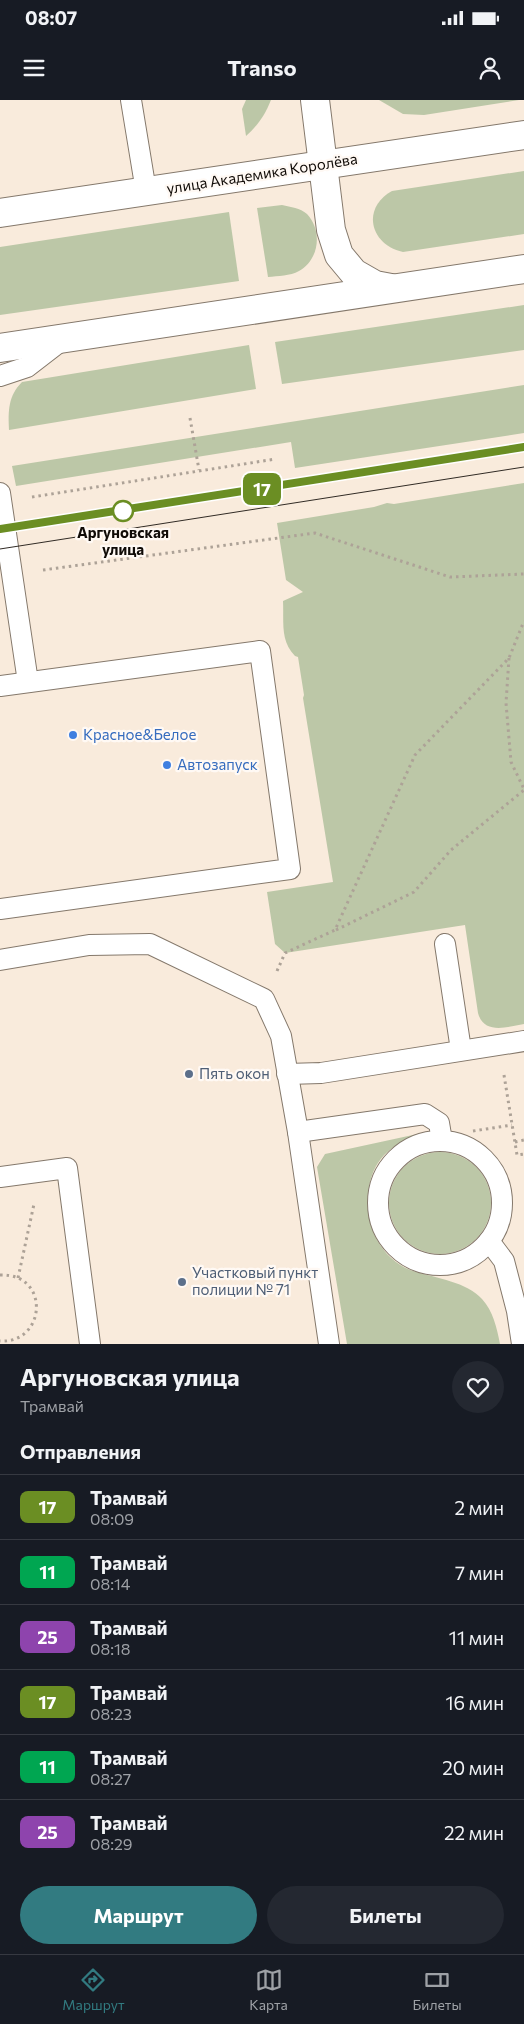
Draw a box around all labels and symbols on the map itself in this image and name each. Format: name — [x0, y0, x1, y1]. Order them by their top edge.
street label: улица Академика Королёва — [165, 149, 359, 197]
line badge: 17 — [240, 473, 284, 505]
marker: Аргуновская улица — [112, 500, 134, 522]
place label: Аргуновская улица — [77, 523, 169, 558]
place label: Красное&Белое — [83, 725, 196, 743]
marker: Красное&Белое — [67, 729, 79, 741]
place label: Автозапуск — [177, 755, 258, 773]
marker: Автозапуск — [161, 759, 173, 771]
place label: Пять окон — [199, 1064, 270, 1082]
marker: Пять окон — [183, 1068, 195, 1080]
place label: Участковый пункт полиции № 71 — [192, 1263, 318, 1298]
marker: Участковый пункт полиции № 71 — [176, 1276, 188, 1288]

